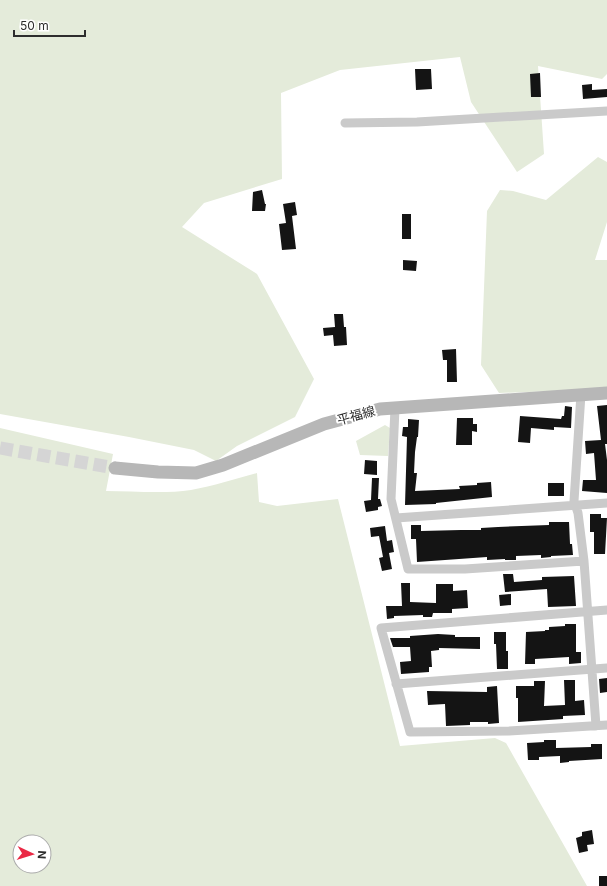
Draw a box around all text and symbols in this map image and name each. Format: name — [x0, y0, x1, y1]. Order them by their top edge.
scale bar — [14, 12, 85, 38]
text: 50 m — [20, 18, 49, 33]
street label: 平福線 — [335, 402, 377, 428]
north arrow — [12, 834, 52, 874]
text: N — [35, 850, 49, 859]

